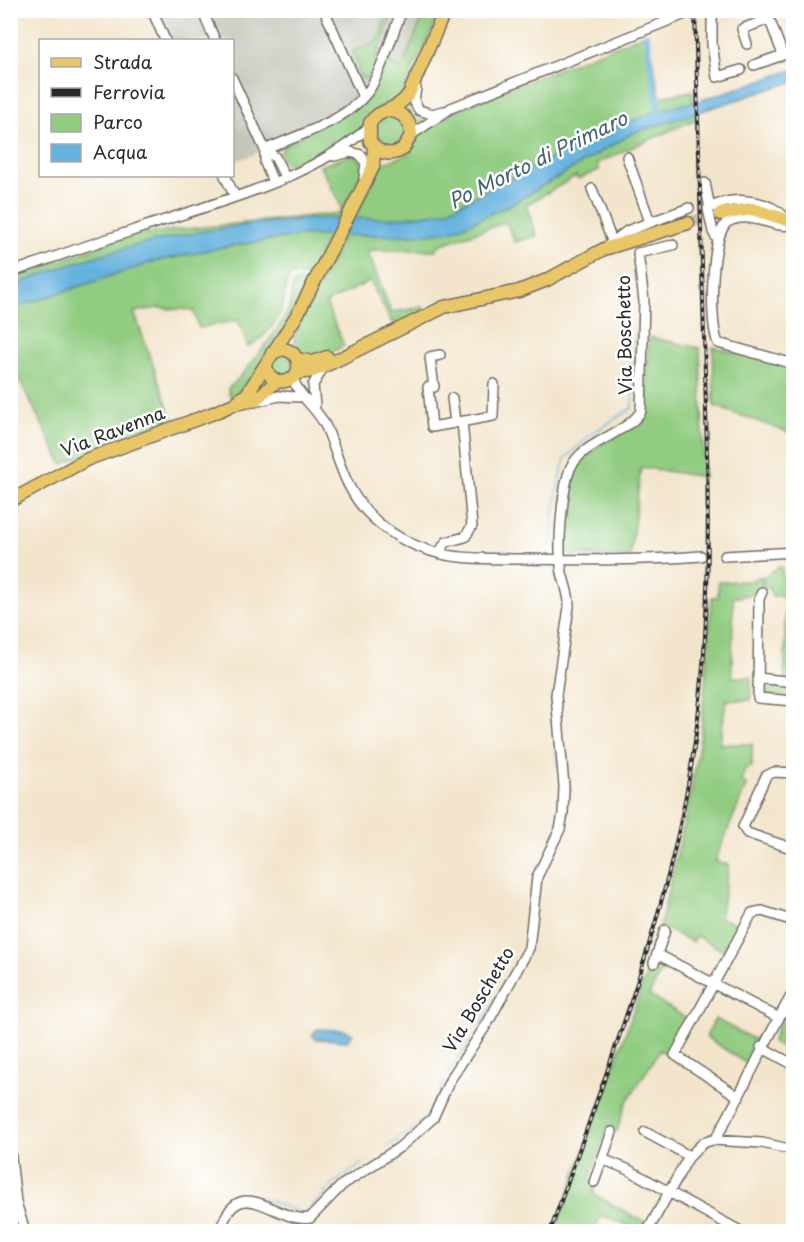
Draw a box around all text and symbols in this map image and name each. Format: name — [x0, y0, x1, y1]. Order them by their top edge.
legend — [39, 39, 234, 177]
text: Strada — [93, 48, 153, 75]
text: Ferrovia — [93, 78, 166, 105]
water label: Po Morto di Primaro — [443, 102, 633, 215]
text: Parco — [93, 108, 143, 135]
text: Acqua — [93, 138, 148, 165]
street label: Via Boschetto — [609, 275, 638, 395]
street label: Via Ravenna — [57, 398, 169, 463]
street label: Via Boschetto — [435, 941, 520, 1057]

